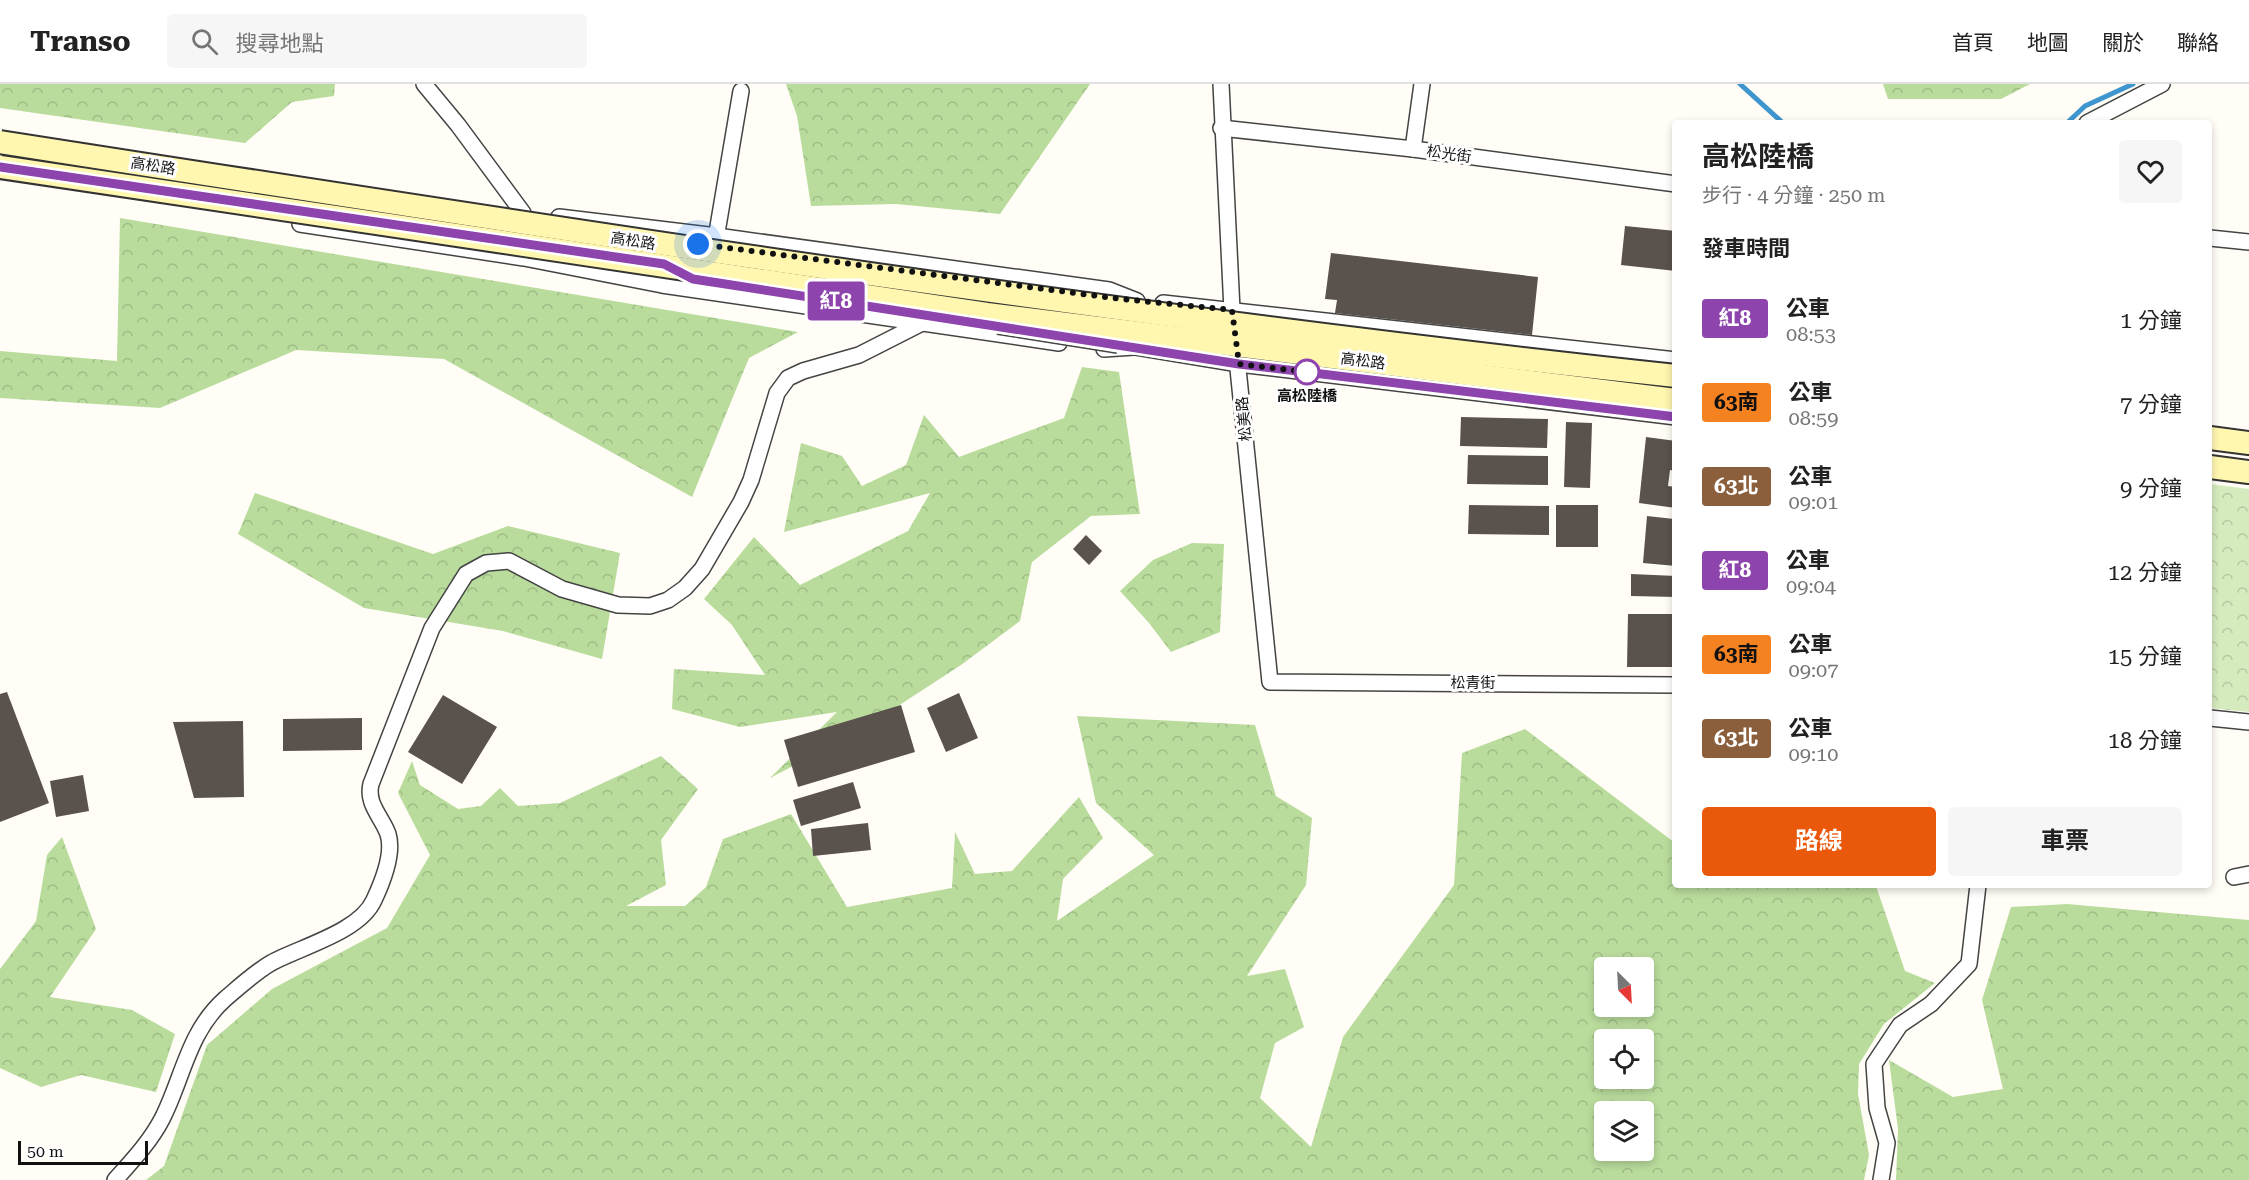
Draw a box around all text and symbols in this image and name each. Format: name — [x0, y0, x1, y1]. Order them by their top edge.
search box — [167, 14, 587, 68]
text: Transo — [30, 25, 131, 58]
icon: search — [188, 25, 221, 58]
text: 搜尋地點 — [236, 31, 324, 56]
text: 首頁 — [1952, 31, 1994, 55]
text: 地圖 — [2027, 31, 2069, 55]
text: 關於 — [2102, 31, 2144, 55]
text: 聯絡 — [2177, 31, 2219, 55]
text: 高松陸橋 — [1702, 140, 1814, 173]
button: heart — [2119, 140, 2182, 203]
street label: 松光街 — [1425, 142, 1473, 166]
street label: 高松路 — [129, 154, 177, 178]
text: 步行 · 4 分鐘 · 250 m — [1702, 183, 1886, 207]
street label: 高松路 — [609, 229, 657, 253]
your location — [683, 229, 713, 259]
text: 發車時間 — [1702, 236, 1790, 261]
line badge: 紅8 — [809, 282, 863, 320]
text: 紅8 — [820, 289, 852, 313]
text: 公車 — [1786, 296, 1830, 321]
text: 紅8 — [1719, 306, 1751, 330]
text: 1 分鐘 — [2120, 308, 2182, 333]
text: 08:53 — [1786, 322, 1836, 346]
street label: 高松路 — [1340, 349, 1386, 373]
marker: 高松陸橋 — [1294, 359, 1320, 385]
text: 公車 — [1789, 380, 1833, 405]
place label: 高松陸橋 — [1277, 387, 1338, 405]
text: 63南 — [1714, 390, 1759, 414]
text: 7 分鐘 — [2120, 392, 2182, 417]
street label: 松美路 — [1233, 396, 1255, 442]
text: 08:59 — [1789, 406, 1838, 430]
text: 公車 — [1789, 464, 1833, 489]
text: 63北 — [1714, 474, 1759, 498]
text: 9 分鐘 — [2120, 476, 2182, 501]
text: 09:01 — [1789, 490, 1838, 514]
text: 公車 — [1786, 548, 1830, 573]
text: 紅8 — [1719, 558, 1751, 582]
text: 12 分鐘 — [2108, 560, 2182, 585]
text: 09:04 — [1786, 574, 1836, 598]
text: 公車 — [1789, 632, 1833, 657]
text: 63南 — [1714, 642, 1759, 666]
text: 15 分鐘 — [2108, 644, 2182, 669]
text: 09:07 — [1789, 658, 1838, 682]
street label: 松青街 — [1450, 674, 1496, 692]
text: 公車 — [1789, 716, 1833, 741]
text: 63北 — [1714, 726, 1759, 750]
text: 18 分鐘 — [2108, 728, 2182, 753]
text: 09:10 — [1789, 742, 1838, 766]
button: 路線 — [1702, 807, 1936, 876]
button: 車票 — [1948, 807, 2182, 876]
north arrow — [1594, 957, 1654, 1017]
map controls — [1594, 957, 1654, 1161]
button: locate — [1594, 1029, 1654, 1089]
button: layers — [1594, 1101, 1654, 1161]
scale bar — [18, 1138, 148, 1166]
text: 50 m — [27, 1142, 64, 1161]

